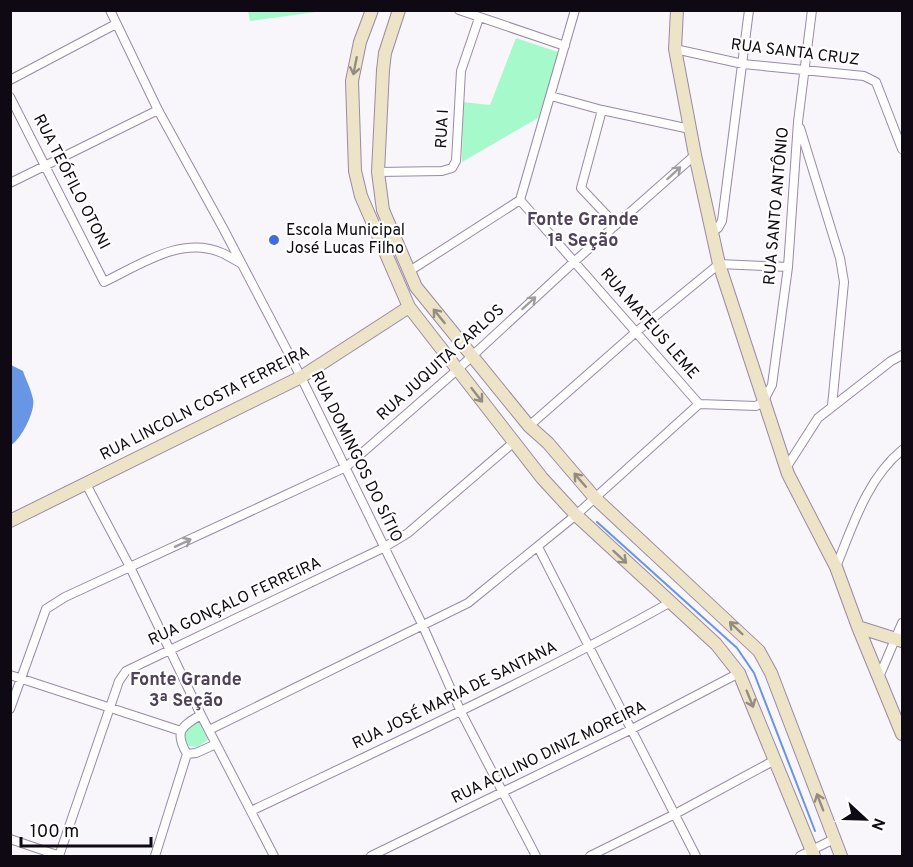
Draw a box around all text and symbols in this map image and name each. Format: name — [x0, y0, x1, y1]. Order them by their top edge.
street label: RUA SANTA CRUZ — [730, 35, 860, 71]
one-way arrow — [349, 56, 360, 76]
street label: RUA I — [432, 109, 454, 149]
street label: RUA TEÓFILO OTONI — [28, 110, 116, 253]
street label: RUA SANTO ANTÔNIO — [758, 126, 794, 286]
one-way arrow — [667, 166, 682, 180]
district label: Fonte Grande 1ª Seção — [527, 209, 639, 253]
place label: Escola Municipal José Lucas Filho — [286, 221, 405, 259]
marker: Escola Municipal José Lucas Filho — [267, 233, 281, 247]
street label: RUA MATEUS LEME — [595, 264, 703, 384]
one-way arrow — [522, 296, 537, 310]
street label: RUA JUQUITA CARLOS — [373, 300, 509, 426]
one-way arrow — [432, 309, 445, 325]
street label: RUA LINCOLN COSTA FERREIRA — [97, 342, 313, 466]
street label: RUA DOMINGOS DO SÍTIO — [306, 367, 408, 546]
one-way arrow — [471, 387, 484, 403]
one-way arrow — [573, 473, 587, 488]
one-way arrow — [173, 536, 191, 548]
one-way arrow — [612, 549, 627, 563]
street label: RUA GONÇALO FERREIRA — [145, 553, 325, 651]
one-way arrow — [729, 621, 744, 636]
street label: RUA JOSÉ MARIA DE SANTANA — [349, 636, 561, 754]
district label: Fonte Grande 3ª Seção — [130, 669, 242, 713]
one-way arrow — [745, 689, 756, 708]
street label: RUA ACILINO DINIZ MOREIRA — [448, 697, 650, 809]
north arrow — [835, 789, 895, 849]
one-way arrow — [814, 793, 825, 811]
scale bar — [21, 810, 152, 848]
text: N — [866, 815, 888, 833]
text: 100 m — [30, 821, 79, 844]

